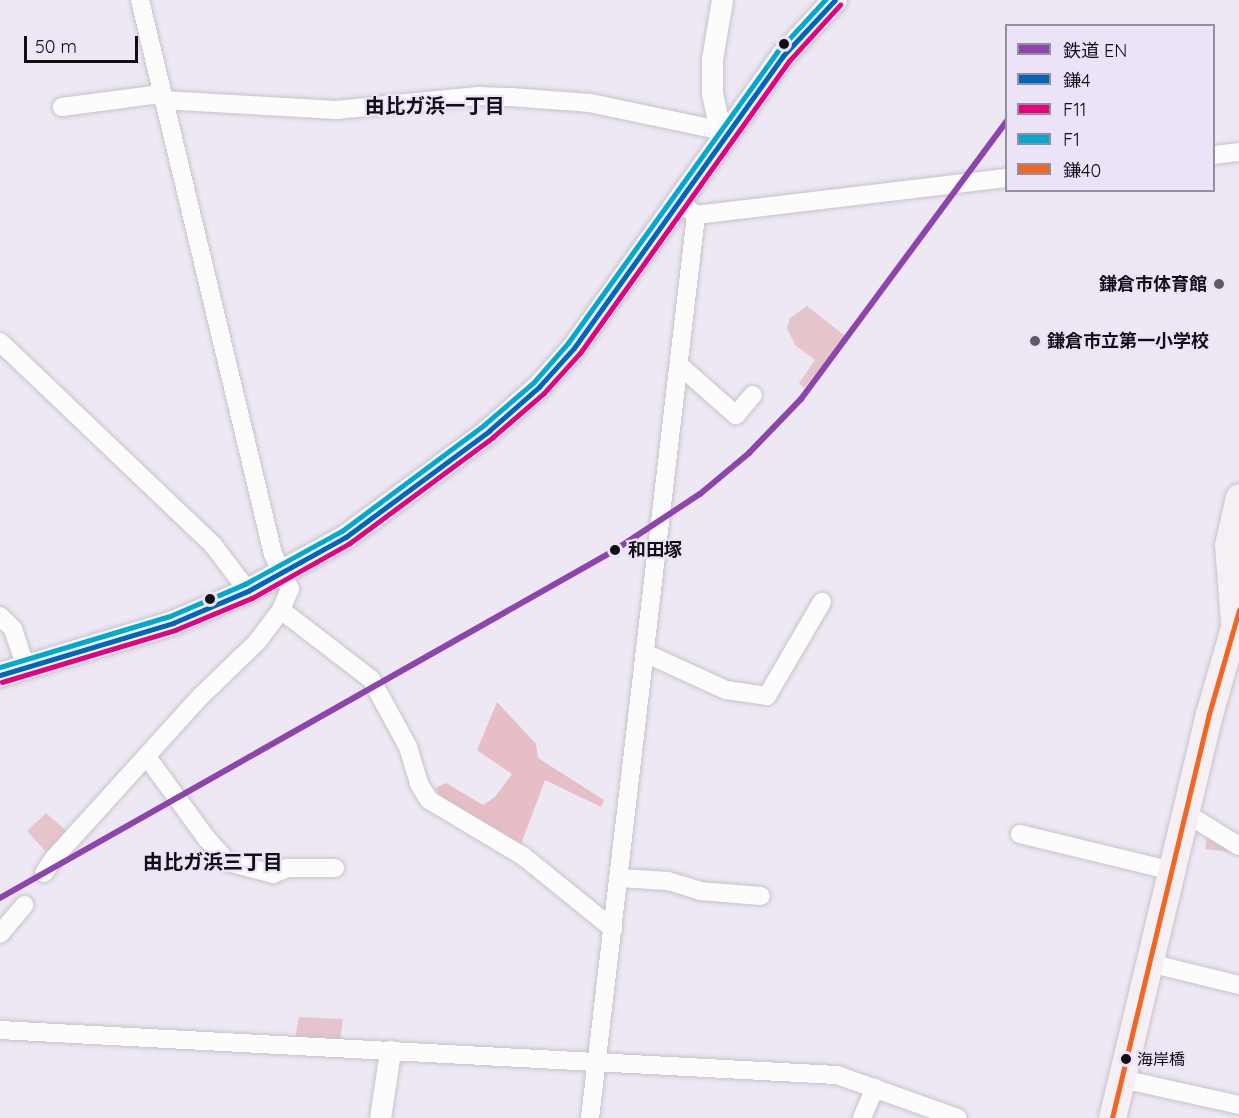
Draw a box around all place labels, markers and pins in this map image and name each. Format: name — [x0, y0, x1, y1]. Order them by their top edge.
unlabelled marker — [778, 38, 790, 50]
place label: 鎌倉市体育館 — [1099, 273, 1207, 295]
marker: 鎌倉市体育館 — [1212, 277, 1226, 291]
place label: 鎌倉市立第一小学校 — [1047, 330, 1209, 352]
marker: 鎌倉市立第一小学校 — [1028, 334, 1042, 348]
place label: 和田塚 — [628, 539, 682, 561]
marker: 和田塚 — [606, 541, 624, 559]
unlabelled marker — [204, 593, 216, 605]
place label: 海岸橋 — [1137, 1049, 1185, 1069]
marker: 海岸橋 — [1120, 1053, 1132, 1065]

